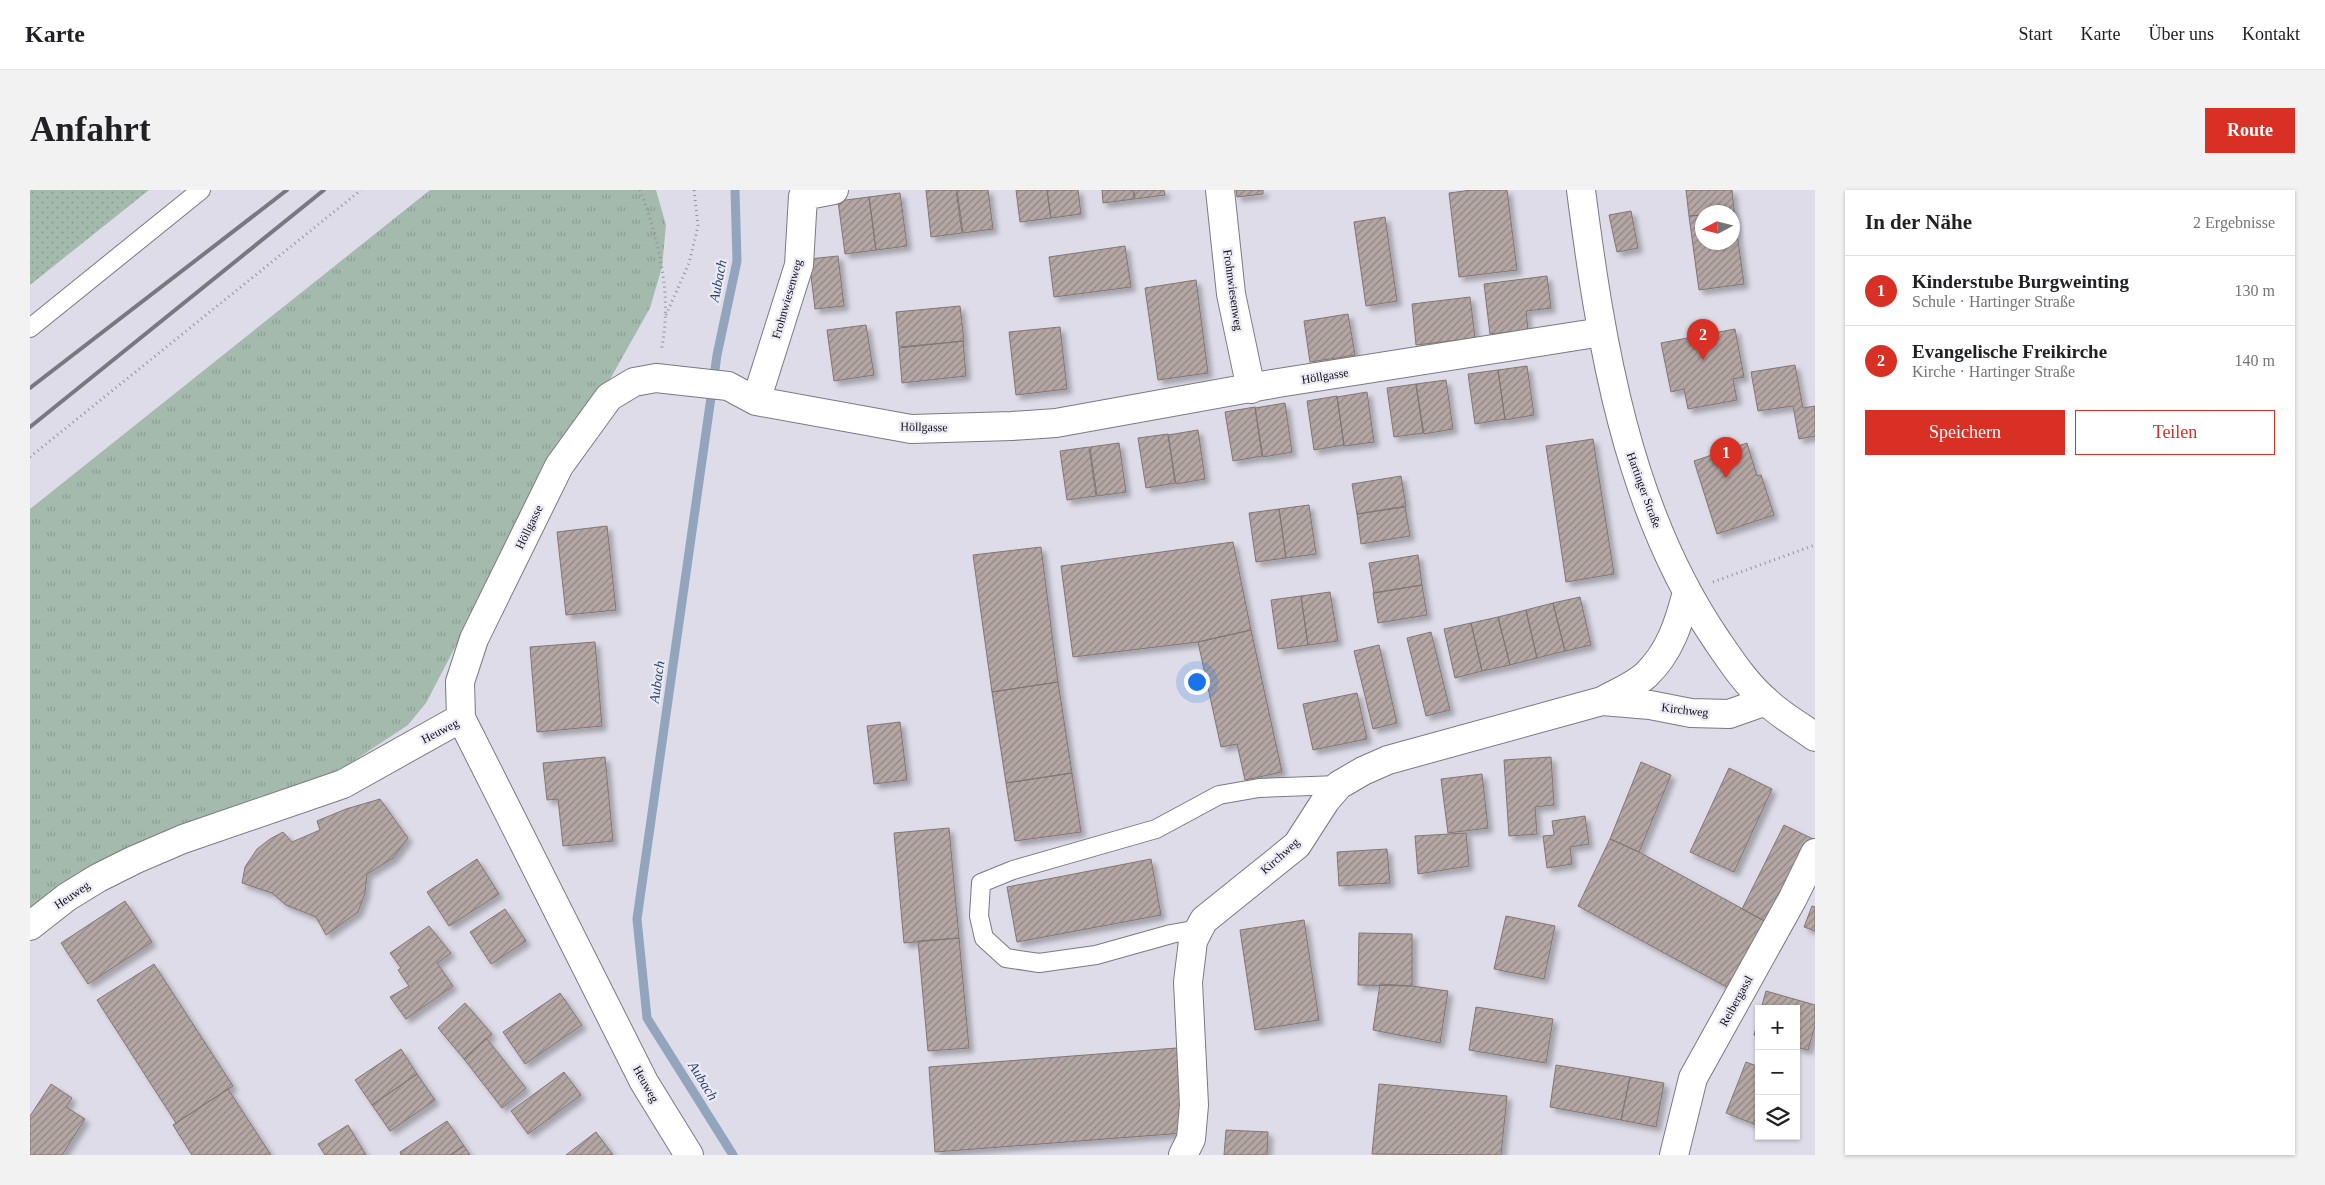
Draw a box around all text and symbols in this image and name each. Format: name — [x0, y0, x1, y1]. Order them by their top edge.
text: Karte — [25, 21, 85, 47]
text: Start — [2019, 24, 2053, 44]
text: Karte — [2081, 24, 2121, 44]
text: Über uns — [2149, 24, 2214, 44]
text: Kontakt — [2242, 24, 2300, 44]
button: Route — [2205, 108, 2295, 153]
text: Anfahrt — [30, 110, 151, 149]
north arrow — [1695, 205, 1740, 250]
text: In der Nähe — [1865, 210, 1972, 234]
text: 2 Ergebnisse — [2193, 214, 2275, 231]
street label: Frohnwiesenweg — [1220, 248, 1246, 332]
street label: Frohnwiesenweg — [769, 258, 805, 340]
water label: Aubach — [706, 259, 729, 304]
text: Kinderstube Burgweinting — [1912, 271, 2129, 292]
text: 1 — [1877, 282, 1885, 299]
text: 130 m — [2235, 282, 2275, 299]
text: Schule · Hartinger Straße — [1912, 293, 2075, 310]
pin: 2 — [1687, 319, 1719, 360]
text: Evangelische Freikirche — [1912, 341, 2107, 362]
text: 2 — [1877, 352, 1885, 369]
text: 140 m — [2235, 352, 2275, 369]
text: Kirche · Hartinger Straße — [1912, 363, 2075, 380]
street label: Höllgasse — [1301, 365, 1349, 387]
button: Speichern — [1865, 410, 2065, 455]
button: Teilen — [2075, 410, 2275, 455]
street label: Höllgasse — [900, 420, 948, 434]
pin: 1 — [1710, 437, 1742, 478]
street label: Hartinger Straße — [1624, 450, 1664, 530]
street label: Höllgasse — [512, 503, 546, 551]
water label: Aubach — [646, 660, 667, 705]
your location — [1184, 669, 1210, 695]
street label: Kirchweg — [1661, 700, 1709, 720]
street label: Heuweg — [419, 716, 461, 746]
street label: Kirchweg — [1258, 835, 1302, 877]
street label: Heuweg — [52, 878, 92, 912]
street label: Reibergassl — [1716, 973, 1756, 1029]
map controls — [1755, 1005, 1800, 1140]
button: + — [1755, 1005, 1800, 1050]
button: − — [1755, 1050, 1800, 1095]
water label: Aubach — [685, 1058, 721, 1103]
street label: Heuweg — [630, 1063, 662, 1105]
button: layers — [1755, 1095, 1800, 1140]

